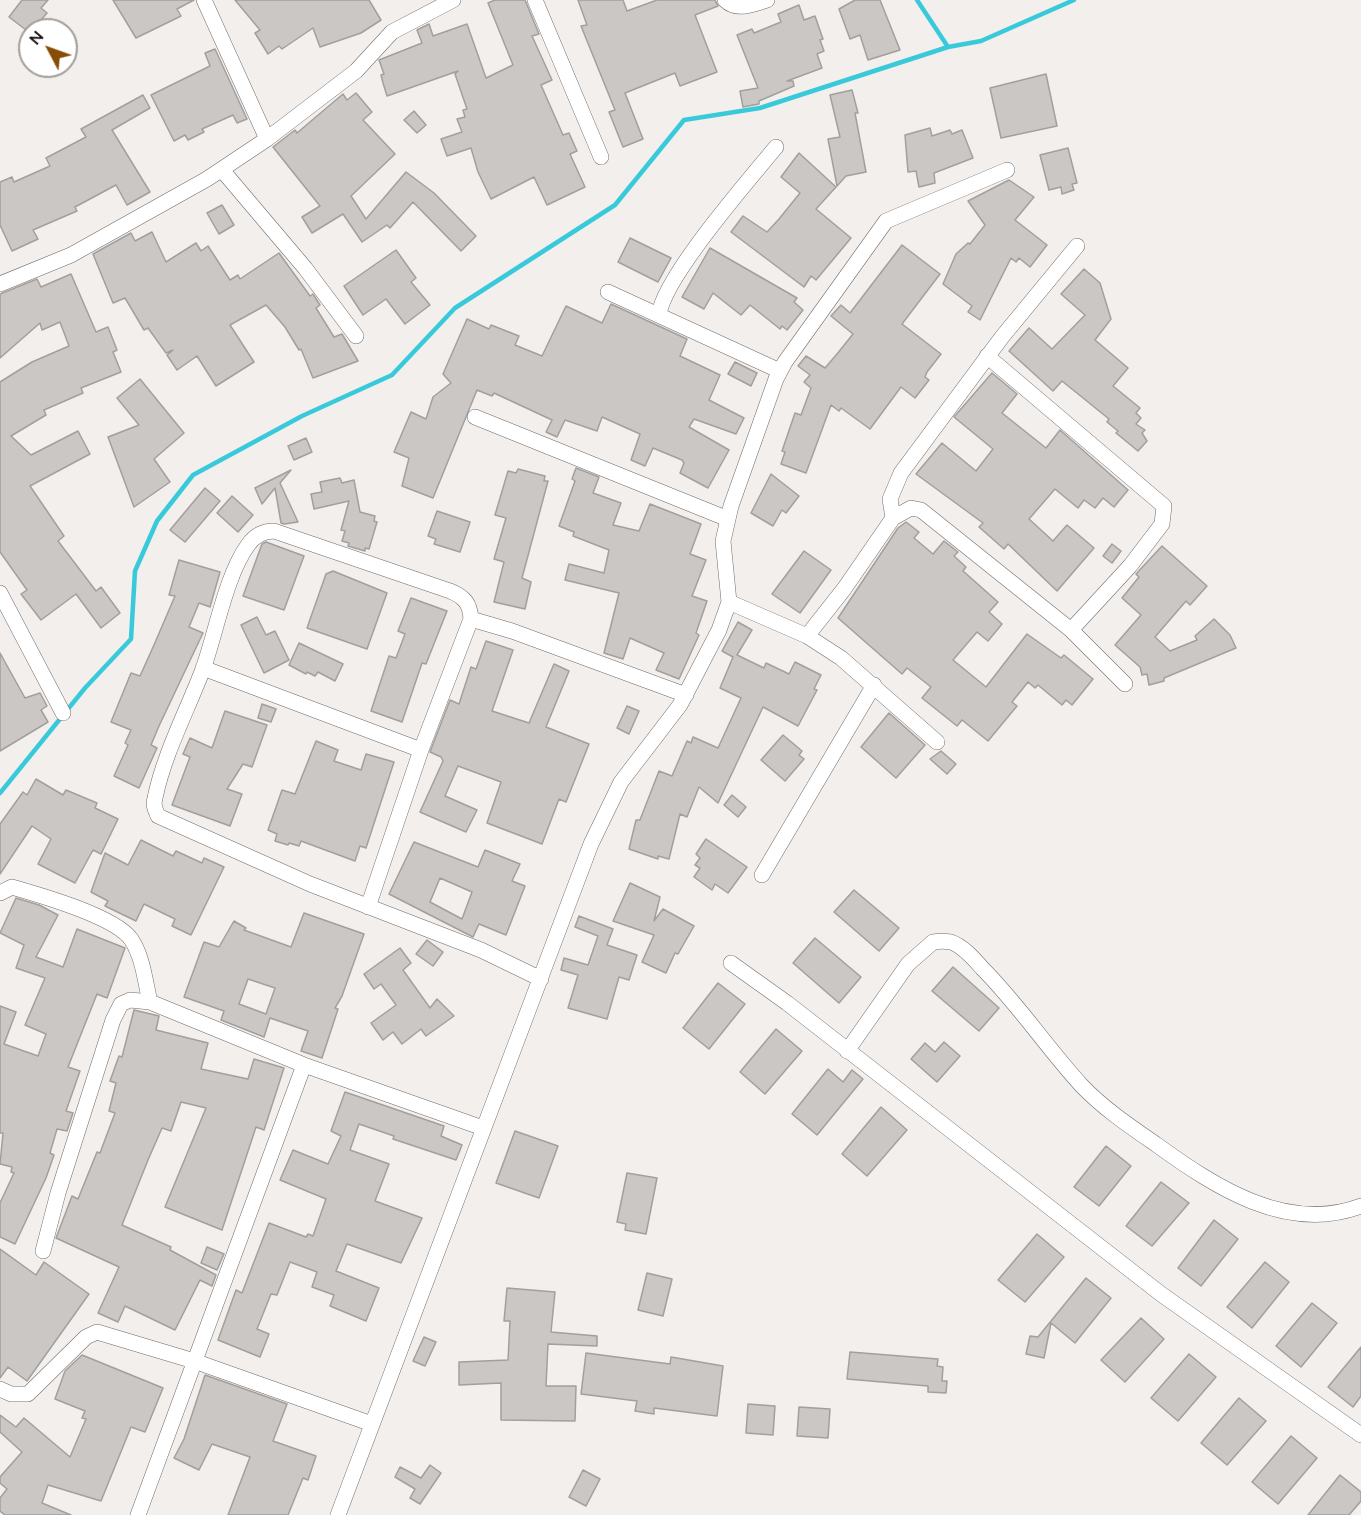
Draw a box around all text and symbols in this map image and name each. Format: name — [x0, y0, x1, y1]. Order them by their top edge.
north arrow — [18, 18, 78, 78]
text: N — [24, 26, 47, 49]

